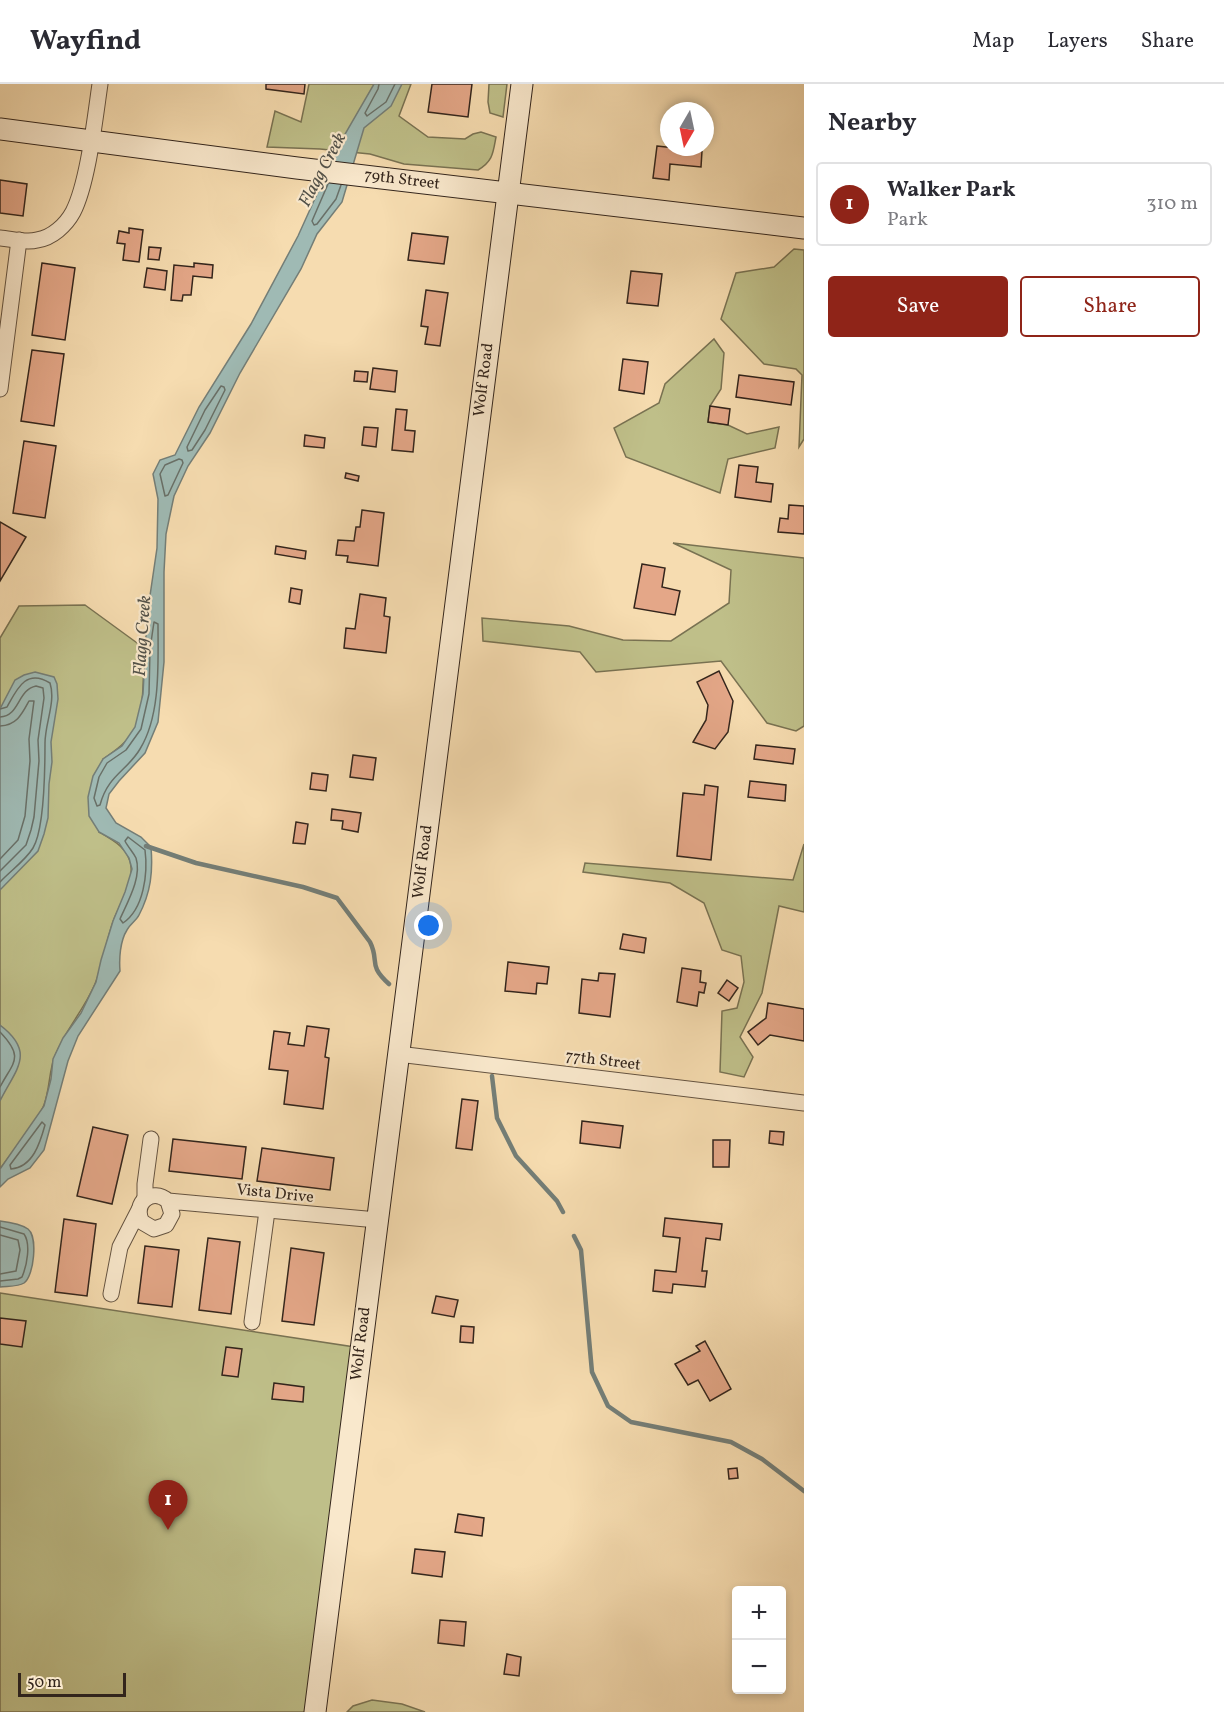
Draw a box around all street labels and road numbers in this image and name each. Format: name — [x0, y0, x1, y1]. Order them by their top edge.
street label: 79th Street — [363, 164, 442, 196]
street label: Wolf Road — [469, 342, 499, 418]
street label: Wolf Road — [408, 824, 438, 900]
street label: 77th Street — [564, 1045, 642, 1077]
street label: Vista Drive — [235, 1179, 315, 1209]
street label: Wolf Road — [346, 1306, 376, 1382]

